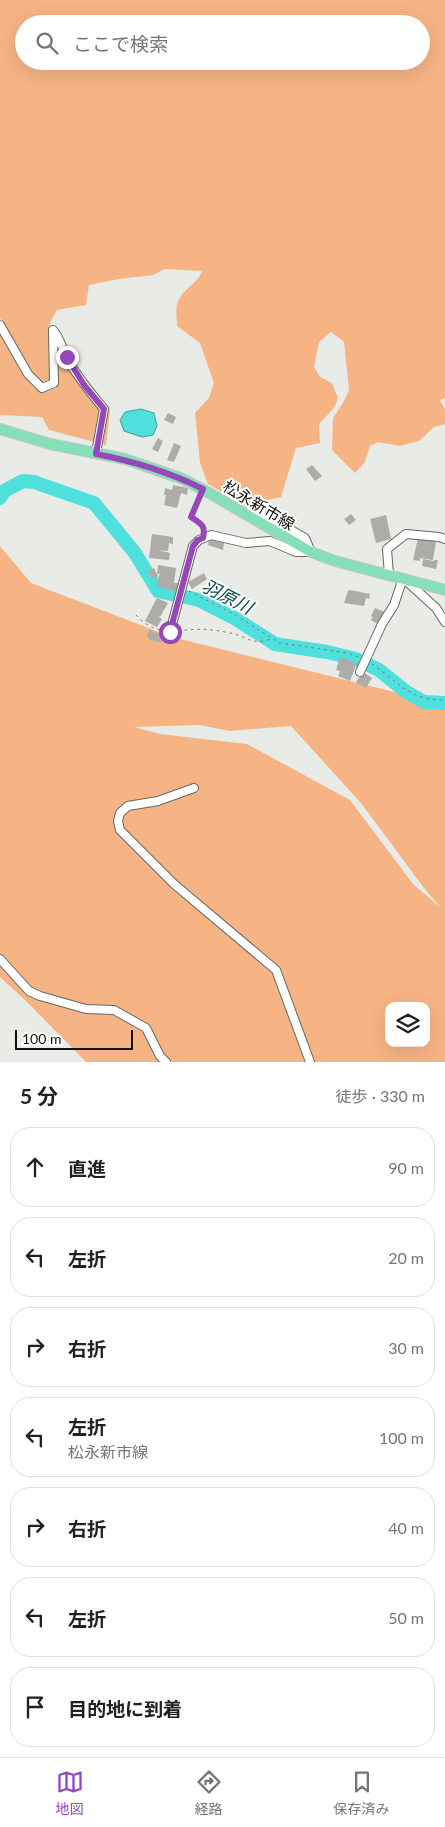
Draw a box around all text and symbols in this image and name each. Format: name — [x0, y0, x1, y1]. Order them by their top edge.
search box — [15, 15, 430, 70]
icon: search — [33, 29, 61, 57]
text: ここで検索 — [73, 32, 168, 55]
route end — [56, 346, 79, 369]
street label: 松永新市線 — [220, 476, 298, 533]
water label: 羽原川 — [198, 574, 258, 619]
route start — [159, 621, 182, 644]
map controls — [385, 1002, 430, 1047]
button: layers — [385, 1002, 430, 1047]
scale bar — [15, 1027, 132, 1050]
text: 100 m — [22, 1030, 61, 1047]
text: 5 分 — [20, 1083, 58, 1108]
text: 徒歩 · 330 m — [336, 1086, 425, 1105]
icon: ahead — [21, 1153, 49, 1181]
text: 直進 — [68, 1157, 106, 1180]
text: 90 m — [388, 1158, 424, 1177]
icon: left — [21, 1243, 49, 1271]
text: 左折 — [68, 1247, 106, 1270]
text: 20 m — [388, 1248, 424, 1267]
icon: right — [21, 1333, 49, 1361]
text: 右折 — [68, 1337, 106, 1360]
text: 30 m — [388, 1338, 424, 1357]
text: 左折 — [68, 1415, 106, 1438]
icon: left — [21, 1423, 49, 1451]
text: 100 m — [379, 1428, 424, 1447]
text: 松永新市線 — [68, 1442, 148, 1461]
icon: right — [21, 1513, 49, 1541]
text: 右折 — [68, 1517, 106, 1540]
text: 40 m — [388, 1518, 424, 1537]
icon: left — [21, 1603, 49, 1631]
text: 左折 — [68, 1607, 106, 1630]
text: 50 m — [388, 1608, 424, 1627]
icon: arrive — [21, 1693, 49, 1721]
text: 目的地に到着 — [68, 1697, 182, 1720]
tab: 地図 — [56, 1768, 84, 1818]
tab: 経路 — [195, 1768, 223, 1818]
tab: 保存済み — [334, 1768, 390, 1818]

